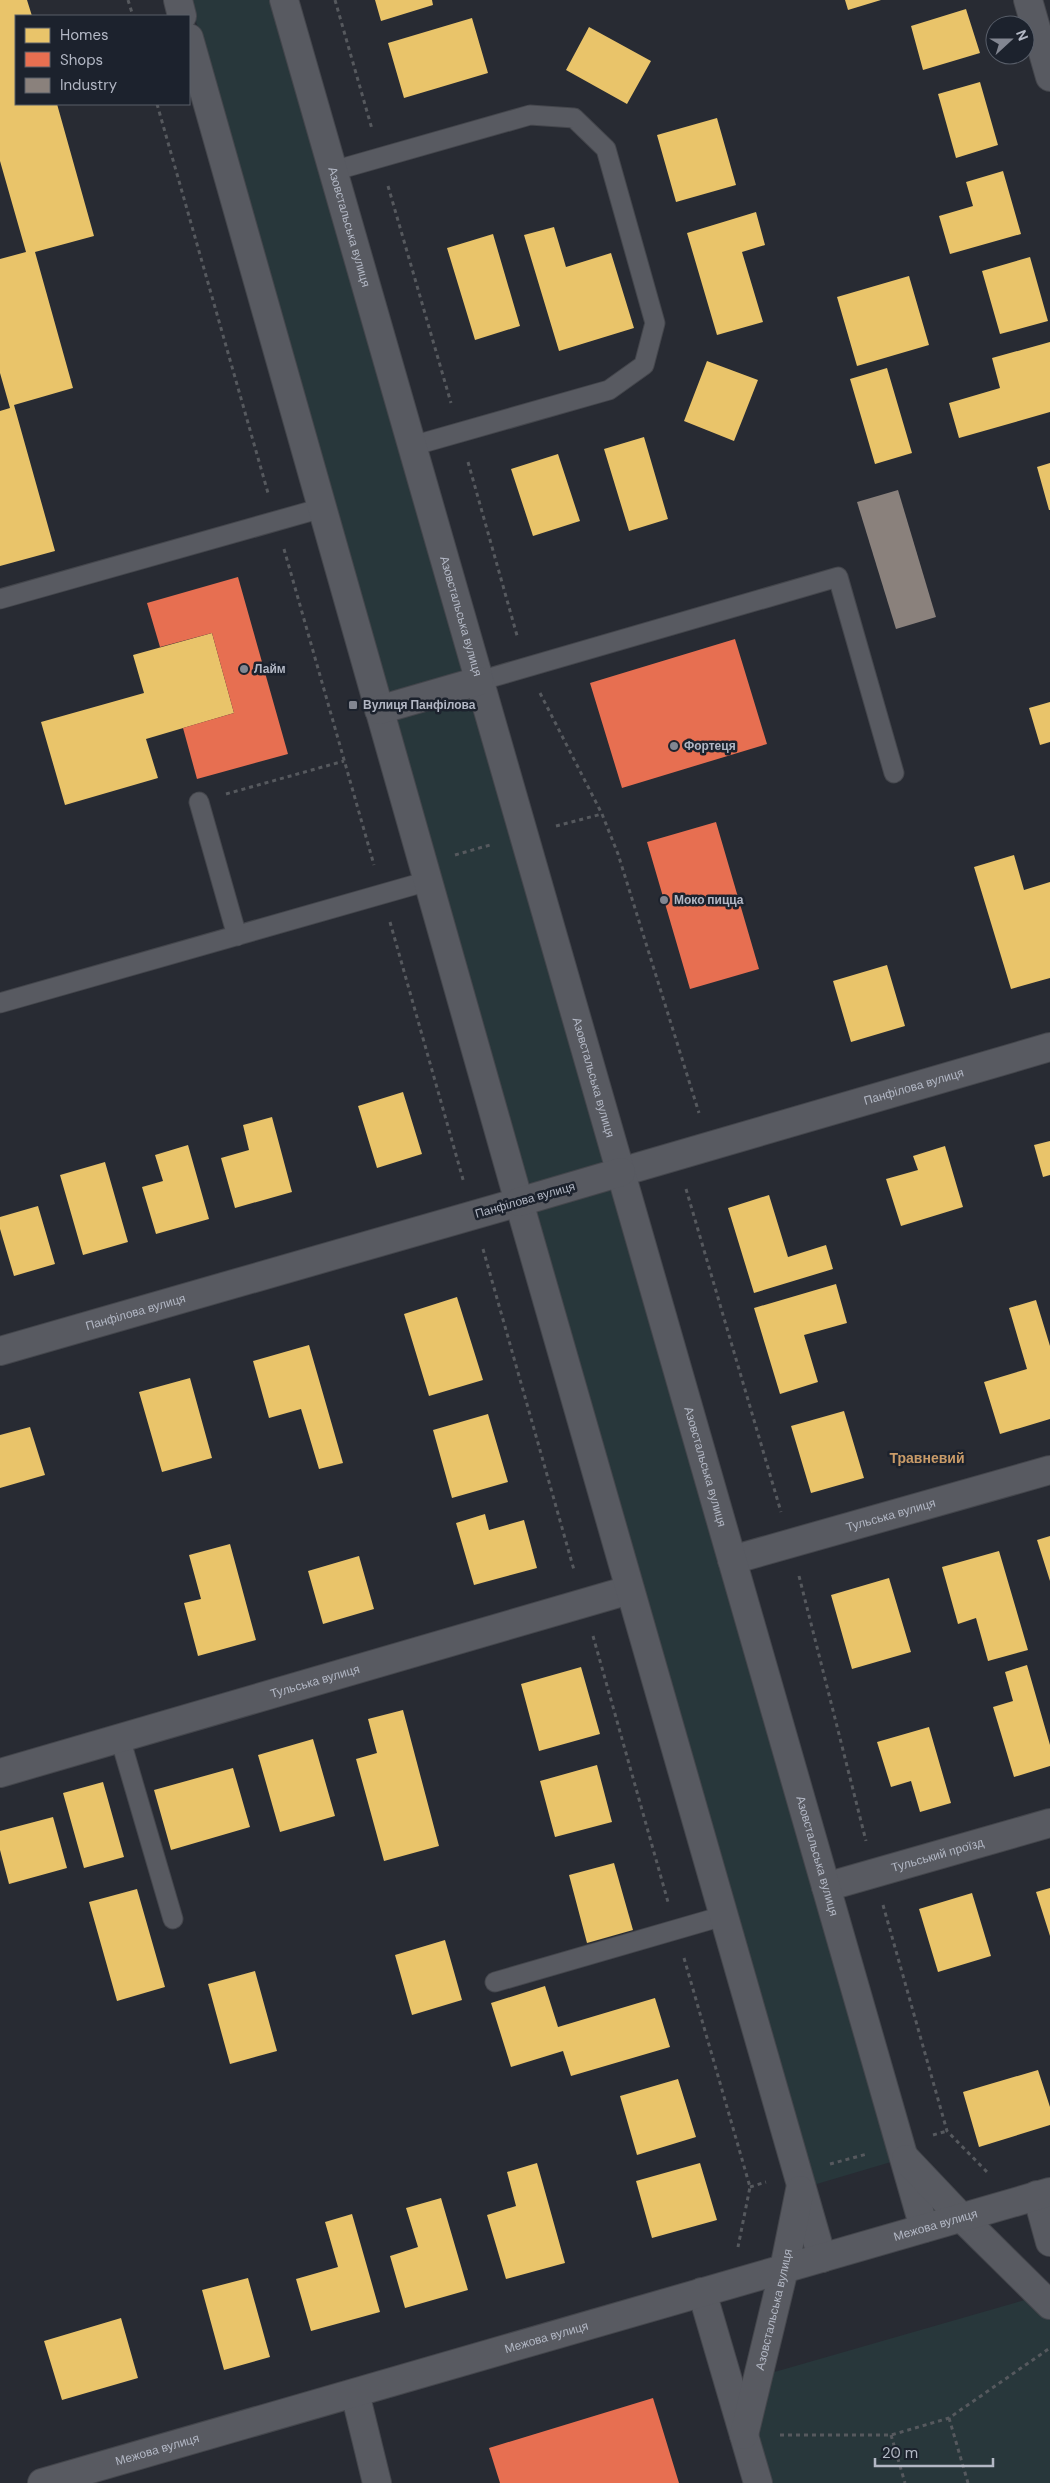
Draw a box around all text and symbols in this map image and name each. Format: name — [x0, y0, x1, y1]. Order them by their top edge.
legend — [15, 15, 190, 105]
north arrow — [985, 15, 1035, 65]
text: Homes — [60, 25, 109, 45]
text: N — [1012, 27, 1032, 43]
text: Shops — [60, 50, 103, 70]
text: Industry — [60, 75, 118, 95]
street label: Азовстальська вулиця — [324, 165, 374, 289]
street label: Азовстальська вулиця — [436, 554, 486, 678]
place label: Лайм — [254, 661, 286, 677]
marker: Лайм — [238, 663, 250, 675]
place label: Вулиця Панфілова — [363, 697, 476, 713]
marker: Вулиця Панфілова — [347, 699, 359, 711]
place label: Фортеця — [684, 738, 736, 754]
marker: Фортеця — [668, 740, 680, 752]
place label: Моко пицца — [674, 892, 744, 908]
marker: Моко пицца — [658, 894, 670, 906]
street label: Азовстальська вулиця — [569, 1015, 618, 1139]
street label: Панфілова вулиця — [862, 1065, 966, 1109]
street label: Панфілова вулиця — [473, 1178, 577, 1222]
street label: Панфілова вулиця — [84, 1290, 187, 1334]
street label: Азовстальська вулиця — [680, 1405, 730, 1529]
district label: Травневий — [889, 1449, 965, 1467]
street label: Тульська вулиця — [844, 1495, 937, 1535]
street label: Тульська вулиця — [268, 1661, 362, 1702]
street label: Азовстальська вулиця — [792, 1794, 842, 1918]
street label: Тульський проїзд — [890, 1834, 986, 1876]
street label: Межова вулиця — [892, 2205, 979, 2245]
street label: Азовстальська вулиця — [752, 2247, 796, 2372]
street label: Межова вулиця — [503, 2318, 590, 2357]
street label: Межова вулиця — [114, 2430, 201, 2469]
scale bar — [875, 2436, 992, 2468]
text: 20 m — [882, 2443, 918, 2463]

